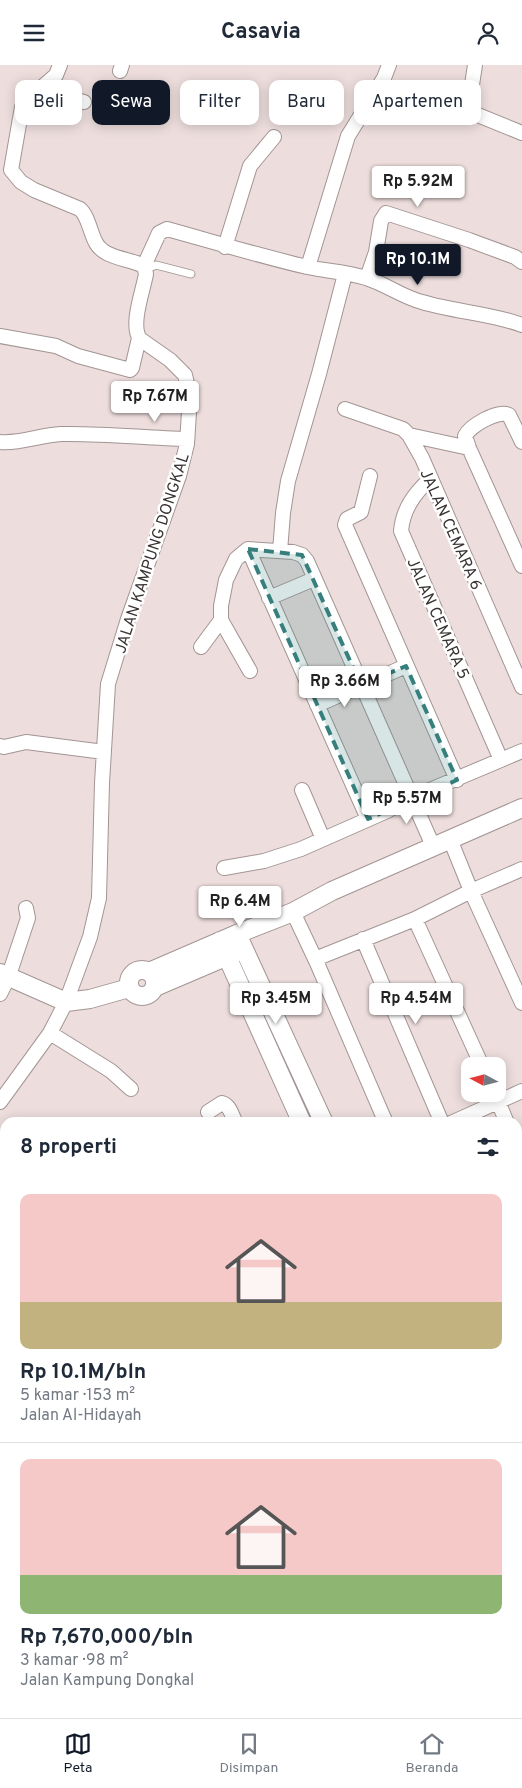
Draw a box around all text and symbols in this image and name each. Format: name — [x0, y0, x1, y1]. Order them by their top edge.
icon: menu — [20, 19, 48, 47]
text: Casavia — [221, 19, 301, 46]
icon: person — [474, 19, 502, 47]
chip: Beli — [15, 80, 82, 125]
chip: Sewa — [92, 80, 170, 125]
chip: Filter — [180, 80, 259, 125]
chip: Baru — [269, 80, 344, 125]
chip: Apartemen — [354, 80, 481, 125]
pin: Rp 5.92M — [366, 165, 470, 208]
text: Rp 5.92M — [383, 172, 453, 192]
pin: Rp 10.1M — [366, 243, 470, 286]
text: Rp 10.1M — [386, 250, 450, 270]
pin: Rp 7.67M — [103, 381, 207, 423]
text: Rp 7.67M — [122, 387, 188, 407]
street label: JALAN KAMPUNG DONGKAL — [111, 451, 195, 656]
street label: JALAN CEMARA 6 — [415, 466, 486, 593]
street label: JALAN CEMARA 5 — [402, 555, 473, 682]
pin: Rp 3.66M — [293, 665, 397, 708]
text: Rp 3.66M — [310, 672, 380, 692]
pin: Rp 5.57M — [355, 783, 459, 825]
text: Rp 5.57M — [372, 789, 442, 809]
pin: Rp 6.4M — [194, 885, 286, 928]
text: Rp 6.4M — [209, 892, 271, 912]
pin: Rp 3.45M — [224, 983, 328, 1025]
pin: Rp 4.54M — [364, 983, 468, 1025]
text: Rp 3.45M — [241, 989, 311, 1009]
text: Rp 4.54M — [380, 989, 452, 1009]
north arrow — [461, 1057, 506, 1103]
map controls — [461, 1057, 506, 1102]
icon: filters — [474, 1133, 502, 1161]
text: 8 properti — [20, 1134, 117, 1161]
icon: home — [216, 1226, 306, 1316]
text: Rp 10.1M/bln — [20, 1359, 146, 1386]
text: 5 kamar · 153 m² — [20, 1386, 135, 1406]
text: Jalan Al-Hidayah — [20, 1406, 142, 1426]
icon: home — [216, 1492, 306, 1582]
text: Rp 7,670,000/bln — [20, 1624, 193, 1651]
text: 3 kamar · 98 m² — [20, 1651, 129, 1671]
text: Jalan Kampung Dongkal — [20, 1671, 194, 1691]
tab: Peta — [64, 1730, 92, 1777]
tab: Disimpan — [219, 1730, 278, 1777]
tab: Beranda — [405, 1730, 458, 1777]

